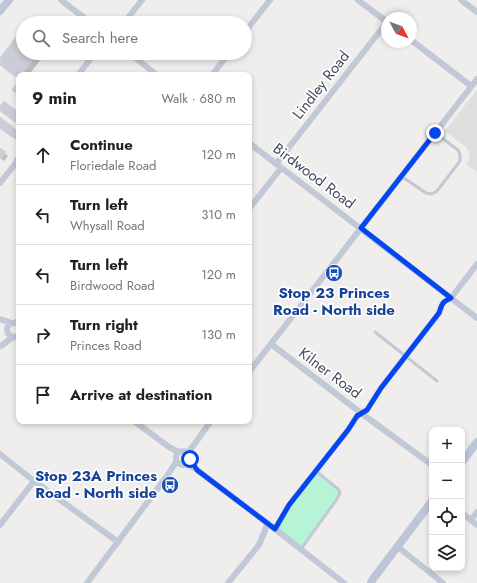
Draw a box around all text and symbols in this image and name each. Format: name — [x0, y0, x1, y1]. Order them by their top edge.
north arrow — [381, 12, 417, 48]
search box — [16, 16, 252, 60]
icon: search — [30, 27, 52, 49]
text: Search here — [62, 27, 138, 49]
street label: Lindley Road — [287, 46, 355, 124]
text: 9 min — [32, 86, 77, 110]
text: Walk · 680 m — [161, 89, 236, 108]
route end — [426, 124, 444, 142]
text: Continue — [70, 134, 133, 156]
street label: Birdwood Road — [268, 138, 360, 214]
icon: ahead — [32, 144, 54, 166]
text: 120 m — [201, 145, 236, 164]
text: Floriedale Road — [70, 156, 156, 175]
text: Turn left — [70, 194, 128, 216]
icon: left — [32, 204, 54, 226]
text: 310 m — [201, 205, 236, 224]
text: Whysall Road — [70, 216, 145, 235]
text: Turn left — [70, 254, 128, 276]
bus stop icon: Stop 23 Princes Road - North side — [324, 263, 344, 283]
icon: left — [32, 264, 54, 286]
text: 120 m — [201, 265, 236, 284]
text: Birdwood Road — [70, 276, 155, 295]
place label: Stop 23 Princes Road - North side — [273, 282, 395, 321]
text: Turn right — [70, 314, 138, 336]
icon: right — [32, 324, 54, 346]
text: 130 m — [201, 325, 236, 344]
text: Princes Road — [70, 336, 142, 355]
street label: Kilner Road — [294, 342, 366, 404]
icon: arrive — [32, 384, 54, 406]
text: Arrive at destination — [70, 384, 212, 406]
map controls — [429, 427, 465, 571]
button: + — [429, 427, 465, 463]
route start — [181, 450, 199, 468]
button: − — [429, 463, 465, 499]
place label: Stop 23A Princes Road - North side — [35, 465, 157, 504]
bus stop icon: Stop 23A Princes Road - North side — [160, 475, 180, 495]
button: locate — [429, 499, 465, 535]
button: layers — [429, 535, 465, 571]

